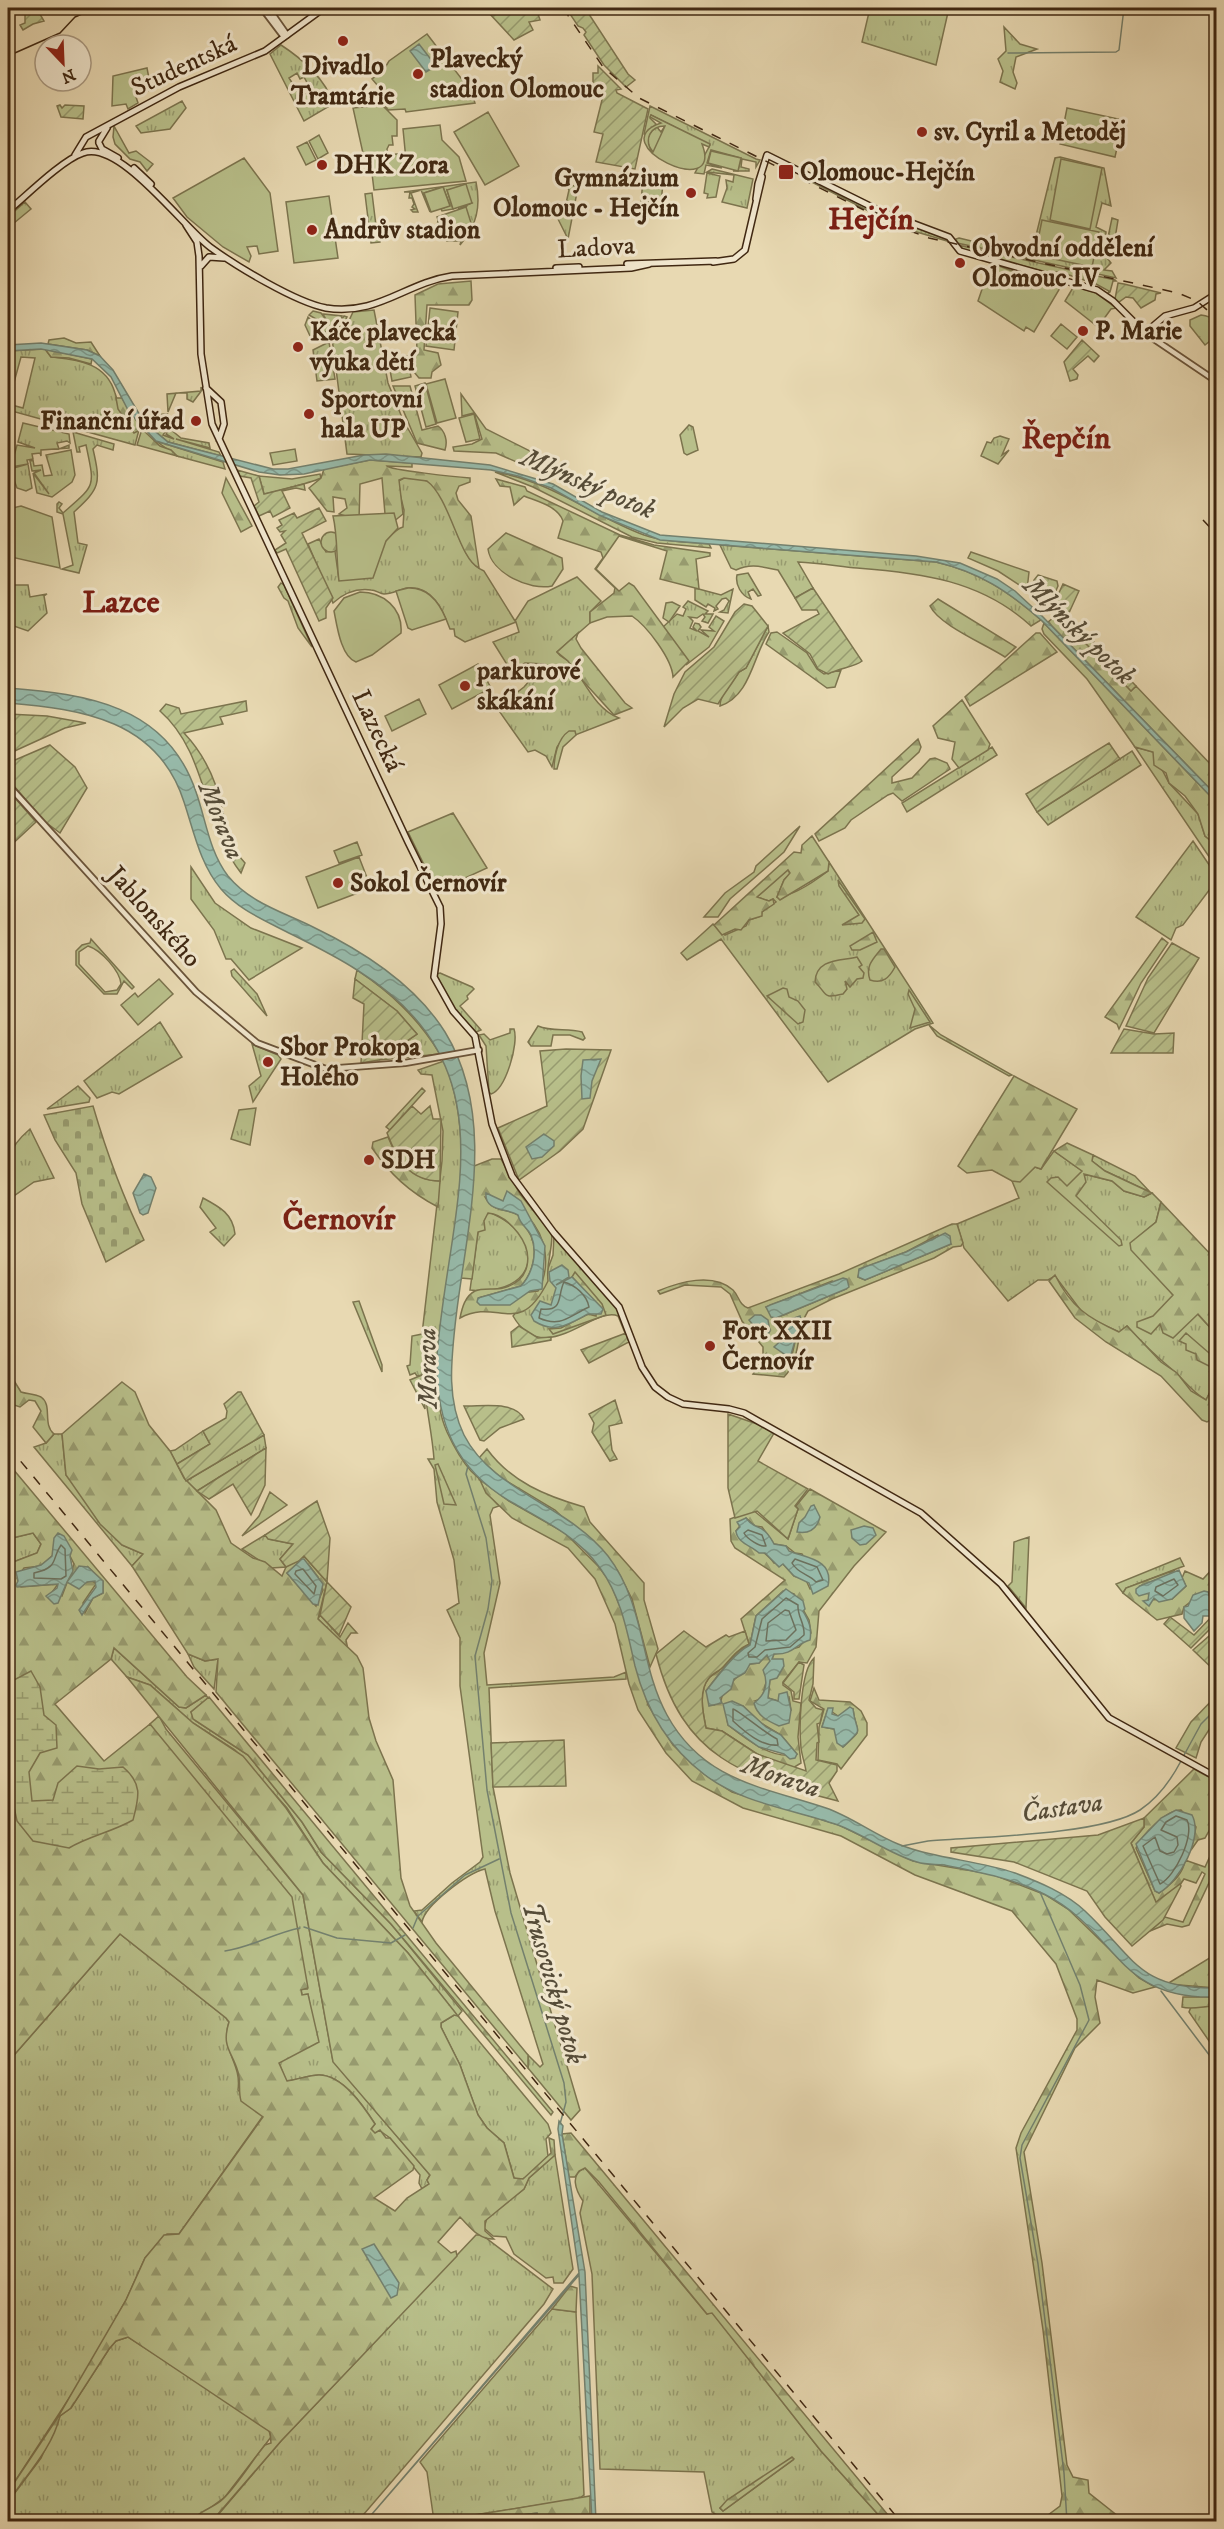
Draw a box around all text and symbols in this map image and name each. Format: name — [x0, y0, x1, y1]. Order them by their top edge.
street label: Studentská — [126, 27, 242, 105]
north arrow — [33, 33, 93, 93]
marker: Divadlo Tramtárie — [336, 34, 350, 48]
place label: Plavecký stadion Olomouc — [430, 43, 604, 106]
place label: Divadlo Tramtárie — [290, 50, 395, 113]
text: N — [59, 64, 78, 88]
marker: Plavecký stadion Olomouc — [411, 67, 425, 81]
place label: sv. Cyril a Metoděj — [934, 116, 1126, 149]
marker: sv. Cyril a Metoděj — [915, 125, 929, 139]
place label: DHK Zora — [334, 149, 450, 182]
place label: Olomouc-Hejčín — [800, 156, 975, 189]
marker: DHK Zora — [315, 158, 329, 172]
place label: Gymnázium Olomouc - Hejčín — [493, 162, 679, 225]
marker: Olomouc-Hejčín — [777, 163, 795, 181]
marker: Gymnázium Olomouc - Hejčín — [684, 186, 698, 200]
district label: Hejčín — [828, 200, 914, 240]
place label: Andrův stadion — [323, 214, 481, 247]
marker: Andrův stadion — [305, 223, 319, 237]
street label: Ladova — [556, 229, 636, 267]
place label: Obvodní oddělení Olomouc IV — [972, 232, 1156, 295]
marker: Obvodní oddělení Olomouc IV — [953, 256, 967, 270]
place label: P. Marie — [1095, 315, 1183, 348]
place label: Káče plavecká výuka dětí — [309, 316, 457, 379]
marker: P. Marie — [1076, 324, 1090, 338]
marker: Káče plavecká výuka dětí — [291, 340, 305, 354]
place label: Sportovní hala UP — [320, 383, 425, 446]
place label: Finanční úřad — [40, 405, 185, 438]
marker: Sportovní hala UP — [302, 407, 316, 421]
marker: Finanční úřad — [189, 414, 203, 428]
district label: Řepčín — [1021, 418, 1111, 459]
water label: Mlýnský potok — [514, 440, 661, 528]
water label: Mlýnský potok — [1015, 568, 1143, 693]
district label: Lazce — [82, 583, 160, 623]
place label: parkurové skákání — [476, 655, 582, 718]
marker: parkurové skákání — [458, 679, 472, 693]
street label: Lazecká — [344, 685, 410, 777]
water label: Morava — [190, 776, 252, 864]
street label: Jablonského — [99, 858, 208, 975]
place label: Sokol Černovír — [350, 866, 507, 900]
marker: Sokol Černovír — [331, 876, 345, 890]
place label: Sbor Prokopa Holého — [280, 1031, 421, 1094]
marker: Sbor Prokopa Holého — [261, 1055, 275, 1069]
place label: SDH — [381, 1144, 436, 1177]
marker: SDH — [362, 1153, 376, 1167]
district label: Černovír — [283, 1199, 397, 1240]
place label: Fort XXII Černovír — [722, 1315, 833, 1378]
water label: Morava — [410, 1328, 446, 1410]
marker: Fort XXII Černovír — [703, 1339, 717, 1353]
water label: Morava — [736, 1747, 824, 1806]
water label: Častava — [1019, 1785, 1105, 1831]
water label: Trusovický potok — [514, 1898, 593, 2069]

